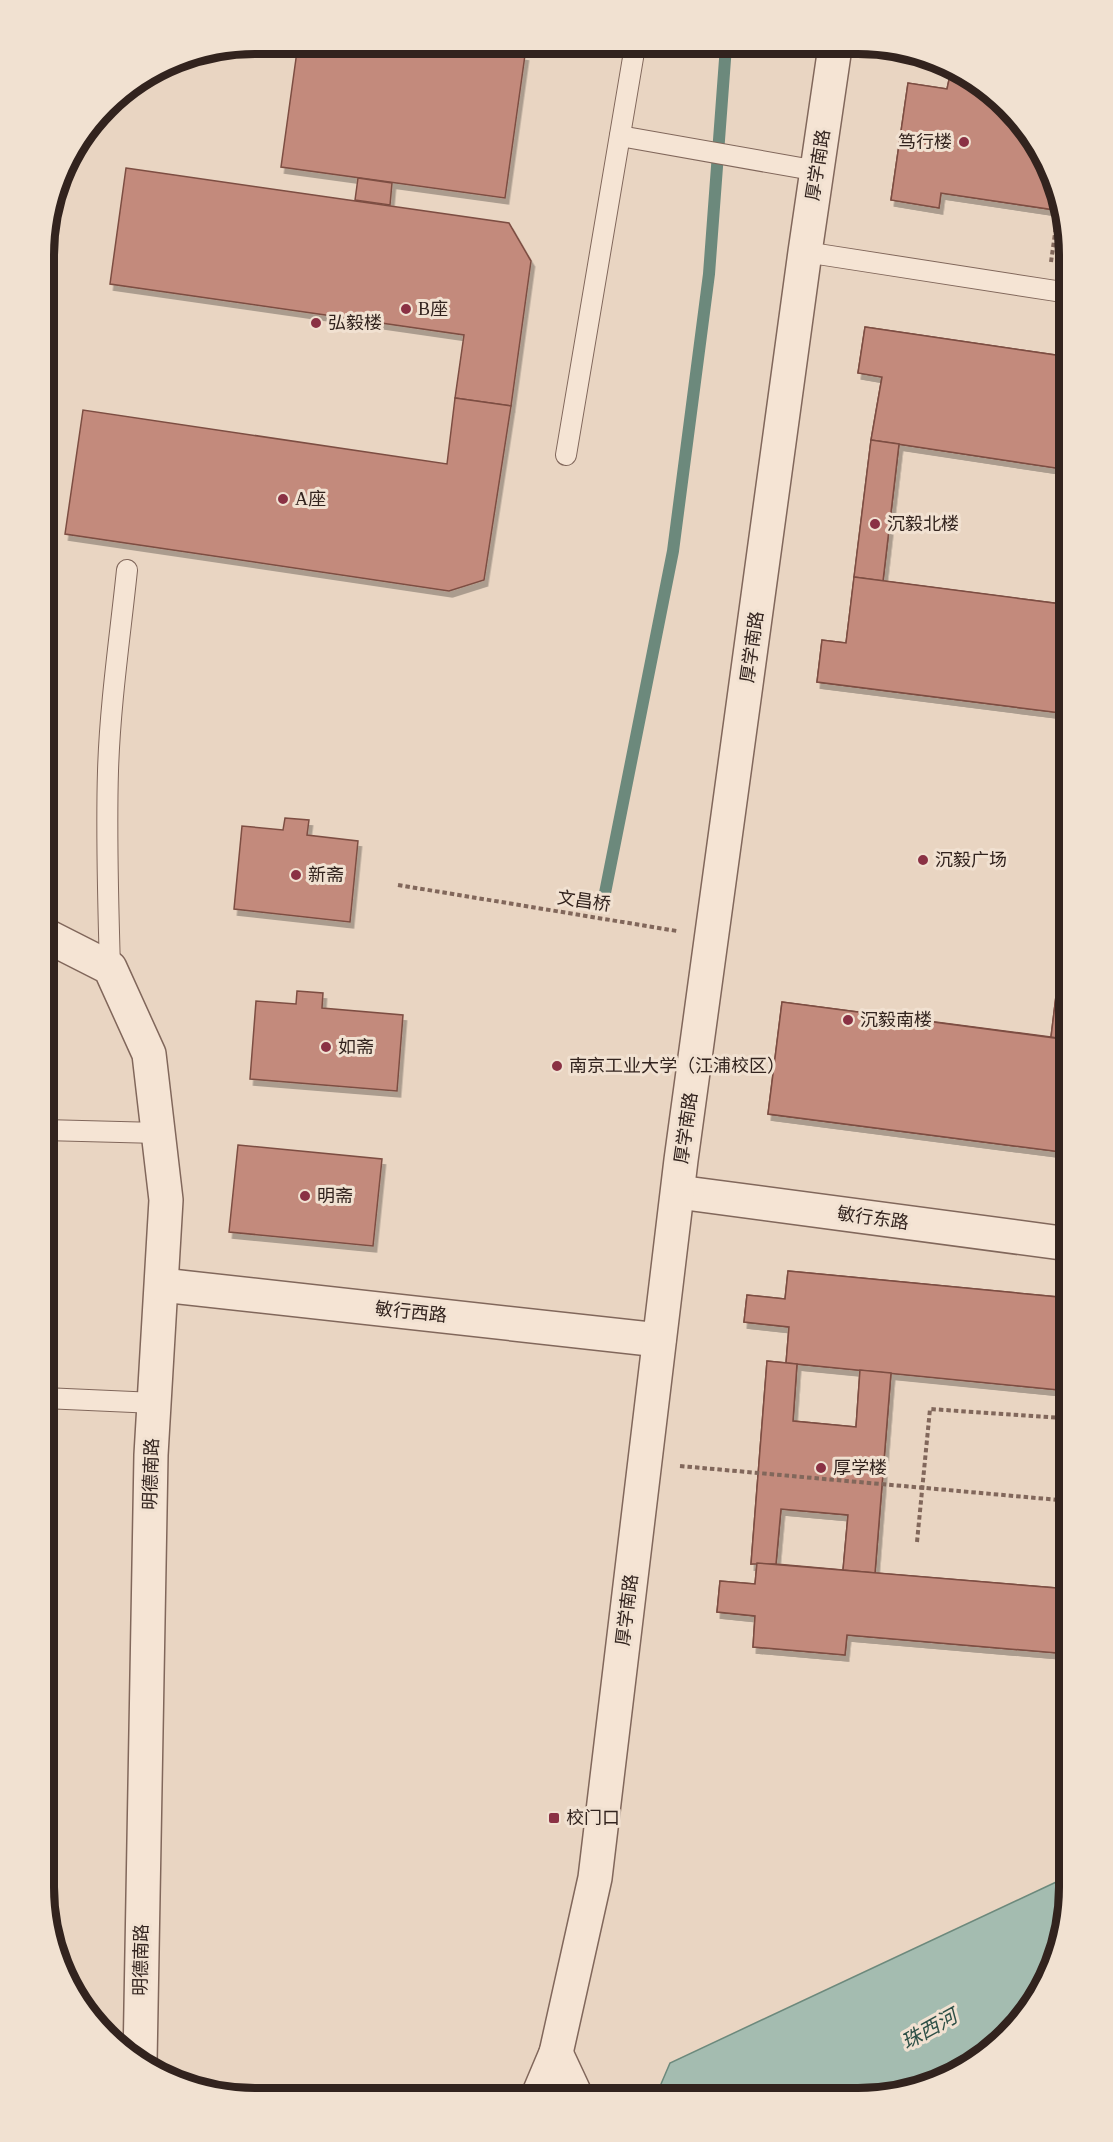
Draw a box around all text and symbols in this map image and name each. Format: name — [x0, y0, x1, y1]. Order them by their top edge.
street label: 厚学南路 — [802, 128, 834, 202]
place label: 笃行楼 — [898, 132, 952, 152]
marker: 笃行楼 — [957, 135, 971, 149]
place label: B座 — [418, 299, 448, 319]
marker: B座 — [399, 302, 413, 316]
place label: 弘毅楼 — [328, 313, 382, 333]
marker: 弘毅楼 — [309, 316, 323, 330]
place label: A座 — [295, 489, 326, 509]
marker: A座 — [276, 492, 290, 506]
place label: 沉毅北楼 — [887, 514, 959, 534]
marker: 沉毅北楼 — [868, 517, 882, 531]
street label: 厚学南路 — [737, 610, 767, 684]
place label: 沉毅广场 — [935, 850, 1007, 870]
marker: 沉毅广场 — [916, 853, 930, 867]
place label: 新斋 — [308, 865, 344, 885]
marker: 新斋 — [289, 868, 303, 882]
street label: 文昌桥 — [556, 887, 612, 915]
place label: 沉毅南楼 — [860, 1010, 932, 1030]
marker: 沉毅南楼 — [841, 1013, 855, 1027]
place label: 如斋 — [338, 1037, 374, 1057]
marker: 如斋 — [319, 1040, 333, 1054]
place label: 南京工业大学（江浦校区） — [569, 1056, 785, 1076]
marker: 南京工业大学（江浦校区） — [550, 1059, 564, 1073]
street label: 厚学南路 — [671, 1091, 701, 1165]
place label: 明斋 — [317, 1186, 353, 1206]
marker: 明斋 — [298, 1189, 312, 1203]
street label: 敏行东路 — [836, 1203, 910, 1233]
street label: 敏行西路 — [374, 1298, 448, 1326]
street label: 明德南路 — [140, 1438, 162, 1510]
place label: 厚学楼 — [833, 1458, 887, 1478]
marker: 厚学楼 — [814, 1461, 828, 1475]
street label: 厚学南路 — [613, 1573, 641, 1647]
place label: 校门口 — [566, 1808, 620, 1828]
marker: 校门口 — [547, 1811, 561, 1825]
street label: 明德南路 — [130, 1924, 152, 1996]
water label: 珠西河 — [897, 2003, 964, 2053]

